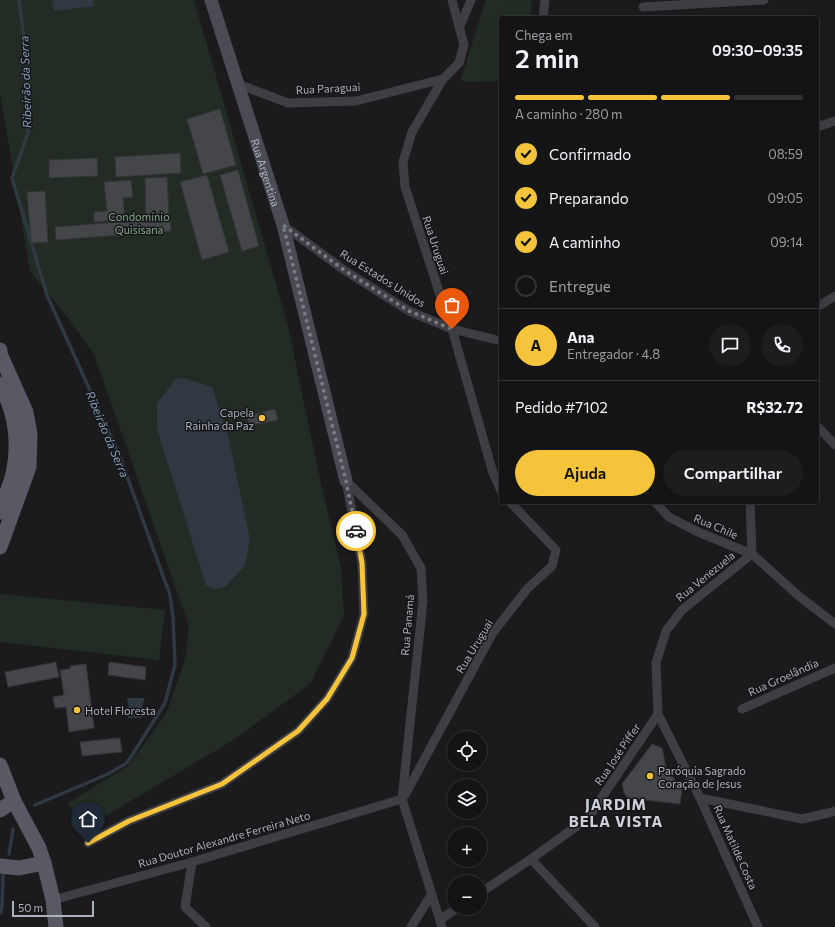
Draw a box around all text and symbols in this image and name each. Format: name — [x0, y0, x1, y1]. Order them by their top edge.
text: Chega em — [515, 27, 573, 43]
water label: Ribeirão da Serra — [16, 35, 34, 129]
text: 09:30–09:35 — [712, 41, 803, 59]
text: 2 min — [515, 42, 579, 73]
street label: Rua Paraguai — [295, 80, 361, 96]
text: A caminho · 280 m — [515, 106, 622, 122]
street label: Rua Argentina — [249, 137, 283, 208]
icon: check — [515, 143, 537, 165]
text: Confirmado — [549, 145, 631, 163]
text: 08:59 — [768, 146, 803, 162]
icon: check — [515, 187, 537, 209]
text: Preparando — [549, 189, 629, 207]
text: 09:05 — [768, 190, 803, 206]
park label: Condomínio Quisisana — [108, 210, 170, 236]
street label: Rua Uruguai — [420, 214, 452, 276]
icon: check — [515, 231, 537, 253]
text: A caminho — [549, 233, 621, 251]
text: 09:14 — [770, 234, 803, 250]
street label: Rua Estados Unidos — [338, 247, 428, 309]
text: Entregue — [549, 277, 611, 295]
pin — [435, 288, 469, 329]
icon: bag — [441, 294, 463, 316]
button: chat — [709, 324, 751, 366]
button: phone — [761, 324, 803, 366]
text: Ana — [567, 328, 594, 346]
text: A — [531, 336, 541, 354]
text: Entregador · 4.8 — [567, 346, 660, 362]
water label: Ribeirão da Serra — [83, 389, 133, 479]
text: Pedido #7102 — [515, 398, 608, 416]
text: R$32.72 — [746, 398, 803, 416]
place label: Capela Rainha da Paz — [185, 406, 255, 432]
marker: Capela Rainha da Paz — [257, 413, 267, 423]
button: Ajuda — [515, 450, 655, 496]
button: Compartilhar — [663, 450, 803, 496]
courier — [336, 511, 376, 551]
street label: Rua Chile — [692, 511, 740, 541]
icon: car — [345, 520, 367, 542]
street label: Rua Venezuela — [673, 548, 737, 604]
street label: Rua Panamá — [398, 594, 416, 656]
street label: Rua Uruguai — [453, 617, 495, 675]
street label: Rua Groelândia — [746, 656, 820, 698]
place label: Hotel Floresta — [85, 704, 156, 717]
marker: Hotel Floresta — [72, 705, 82, 715]
street label: Rua José Piffer — [591, 720, 644, 788]
map controls — [447, 731, 487, 915]
button: locate — [447, 731, 487, 771]
place label: Paróquia Sagrado Coração de Jesus — [658, 764, 746, 791]
marker: Paróquia Sagrado Coração de Jesus — [645, 771, 655, 781]
button: layers — [447, 779, 487, 819]
district label: JARDIM BELA VISTA — [569, 795, 663, 830]
pin — [71, 802, 105, 843]
street label: Rua Matilde Costa — [712, 803, 760, 891]
icon: home — [77, 808, 99, 830]
street label: Rua Doutor Alexandre Ferreira Neto — [136, 808, 312, 870]
button: + — [447, 827, 487, 867]
button: − — [447, 875, 487, 915]
scale bar — [12, 899, 94, 918]
text: 50 m — [18, 901, 43, 914]

